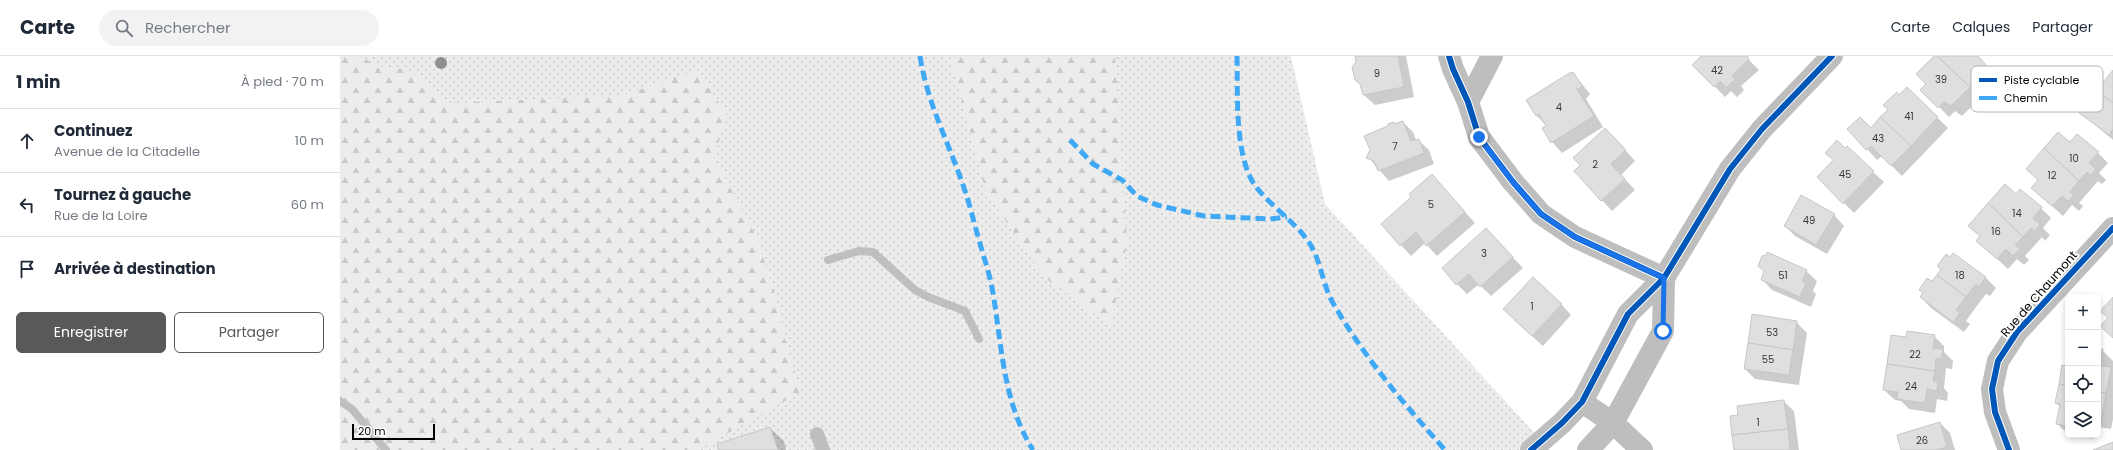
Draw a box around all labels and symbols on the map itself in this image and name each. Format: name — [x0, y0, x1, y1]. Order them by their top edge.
house number: 42 — [1711, 63, 1723, 78]
house number: 9 — [1374, 66, 1380, 81]
legend — [1971, 66, 2103, 112]
house number: 39 — [1935, 72, 1947, 87]
text: Piste cyclable — [2004, 72, 2079, 88]
text: Chemin — [2004, 90, 2047, 106]
house number: 4 — [1556, 100, 1562, 115]
house number: 41 — [1904, 109, 1914, 124]
route end — [1470, 128, 1488, 146]
house number: 43 — [1872, 131, 1884, 146]
house number: 7 — [1392, 139, 1398, 154]
house number: 10 — [2069, 151, 2079, 166]
house number: 2 — [1592, 157, 1598, 172]
house number: 45 — [1839, 167, 1851, 182]
house number: 12 — [2048, 168, 2057, 183]
house number: 5 — [1428, 197, 1434, 212]
house number: 14 — [2012, 206, 2022, 221]
house number: 49 — [1803, 213, 1815, 228]
house number: 16 — [1991, 224, 2001, 239]
house number: 3 — [1481, 246, 1487, 261]
street label: Rue de Chaumont — [1996, 247, 2081, 340]
house number: 51 — [1778, 268, 1788, 283]
house number: 18 — [1955, 268, 1965, 283]
house number: 1 — [1530, 299, 1534, 314]
route start — [1654, 322, 1672, 340]
house number: 53 — [1766, 325, 1778, 340]
house number: 22 — [1909, 347, 1921, 362]
house number: 55 — [1762, 352, 1774, 367]
house number: 24 — [1905, 379, 1917, 394]
house number: 1 — [1756, 415, 1760, 430]
scale bar — [352, 422, 435, 441]
house number: 26 — [1916, 433, 1928, 448]

